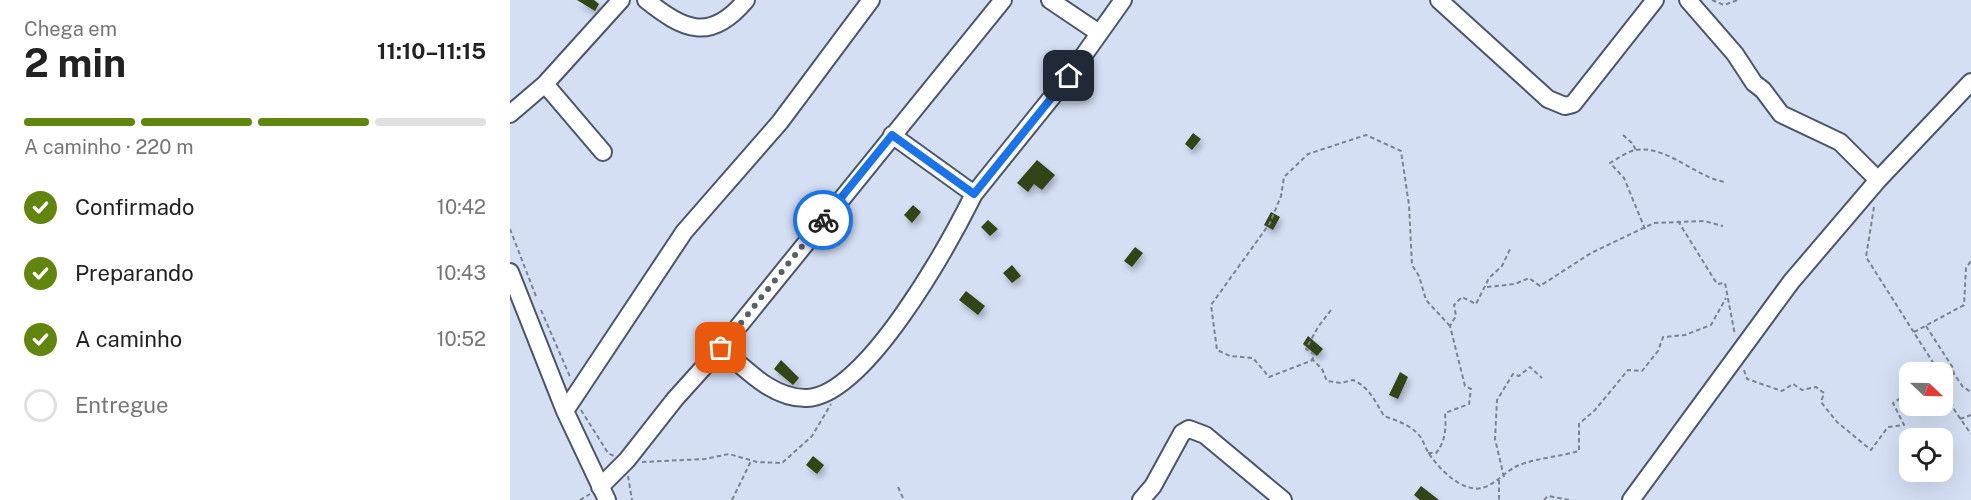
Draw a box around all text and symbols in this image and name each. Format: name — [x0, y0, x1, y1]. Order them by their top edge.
text: Chega em — [24, 17, 117, 41]
text: 11:10–11:15 — [377, 38, 486, 64]
text: 2 min — [24, 40, 126, 86]
pin — [1043, 50, 1094, 101]
icon: home — [1052, 59, 1085, 92]
text: A caminho · 220 m — [24, 135, 194, 159]
courier — [793, 190, 853, 250]
icon: check — [24, 191, 57, 224]
text: Confirmado — [75, 194, 194, 220]
text: 10:42 — [437, 195, 486, 219]
icon: bike — [807, 204, 840, 237]
icon: check — [24, 257, 57, 290]
text: Preparando — [75, 260, 194, 286]
text: 10:43 — [436, 261, 486, 285]
pin — [695, 322, 746, 373]
icon: check — [24, 323, 57, 356]
text: A caminho — [75, 326, 182, 352]
text: 10:52 — [436, 327, 486, 351]
icon: bag — [704, 331, 737, 364]
north arrow — [1899, 362, 1953, 416]
map controls — [1899, 362, 1953, 482]
text: Entregue — [75, 392, 169, 418]
button: locate — [1899, 428, 1953, 482]

